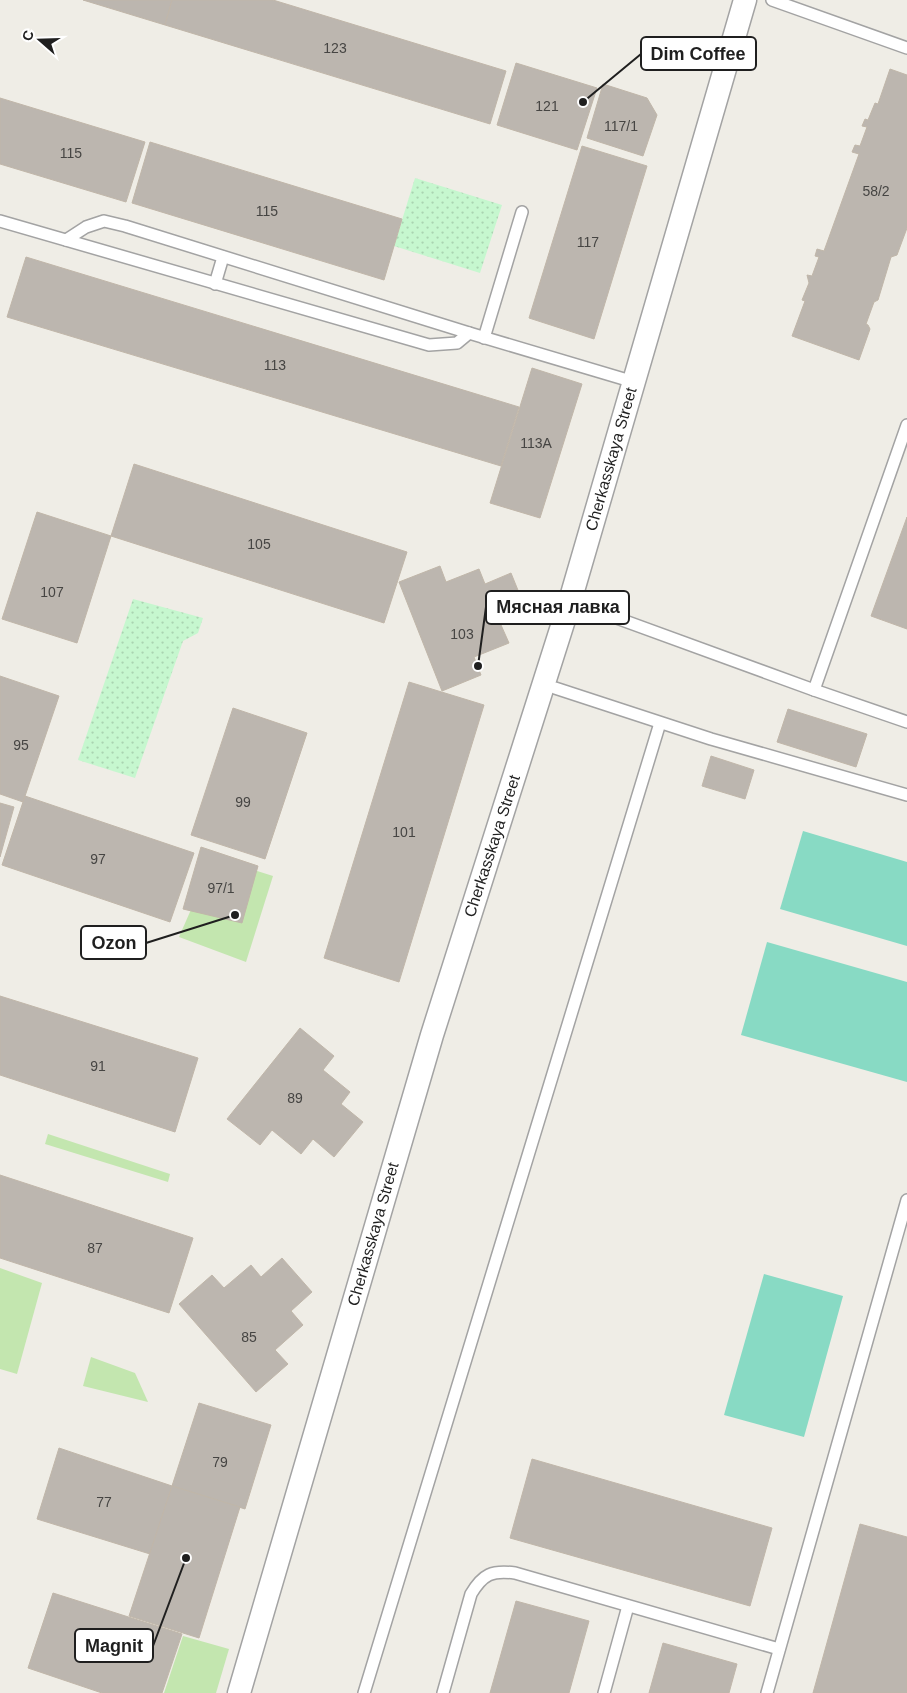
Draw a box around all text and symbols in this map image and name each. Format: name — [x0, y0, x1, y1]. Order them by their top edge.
north arrow — [15, 15, 65, 65]
text: С — [19, 28, 37, 43]
callout: Dim Coffee — [641, 37, 756, 70]
house number: 123 — [323, 40, 347, 56]
text: Dim Coffee — [650, 44, 746, 64]
house number: 121 — [535, 98, 559, 114]
house number: 117/1 — [604, 118, 638, 134]
house number: 115 — [60, 145, 82, 161]
house number: 58/2 — [862, 183, 890, 199]
house number: 115 — [256, 203, 278, 219]
house number: 117 — [577, 234, 599, 250]
house number: 113 — [264, 357, 286, 373]
street label: Cherkasskaya Street — [582, 385, 640, 533]
house number: 113А — [520, 435, 552, 451]
house number: 105 — [247, 536, 271, 552]
house number: 107 — [40, 584, 64, 600]
callout: Мясная лавка — [486, 591, 629, 624]
text: Мясная лавка — [496, 597, 621, 617]
house number: 103 — [450, 626, 474, 642]
house number: 95 — [13, 737, 29, 753]
street label: Cherkasskaya Street — [461, 772, 523, 919]
house number: 99 — [235, 794, 251, 810]
house number: 101 — [392, 824, 416, 840]
house number: 97 — [90, 851, 106, 867]
house number: 97/1 — [207, 880, 235, 896]
callout: Ozon — [81, 926, 146, 959]
text: Ozon — [92, 933, 137, 953]
house number: 91 — [90, 1058, 106, 1074]
house number: 89 — [287, 1090, 303, 1106]
street label: Cherkasskaya Street — [344, 1160, 402, 1308]
house number: 87 — [87, 1240, 103, 1256]
house number: 85 — [241, 1329, 257, 1345]
house number: 79 — [212, 1454, 228, 1470]
house number: 77 — [96, 1494, 112, 1510]
callout: Magnit — [75, 1629, 153, 1662]
text: Magnit — [85, 1636, 143, 1656]

